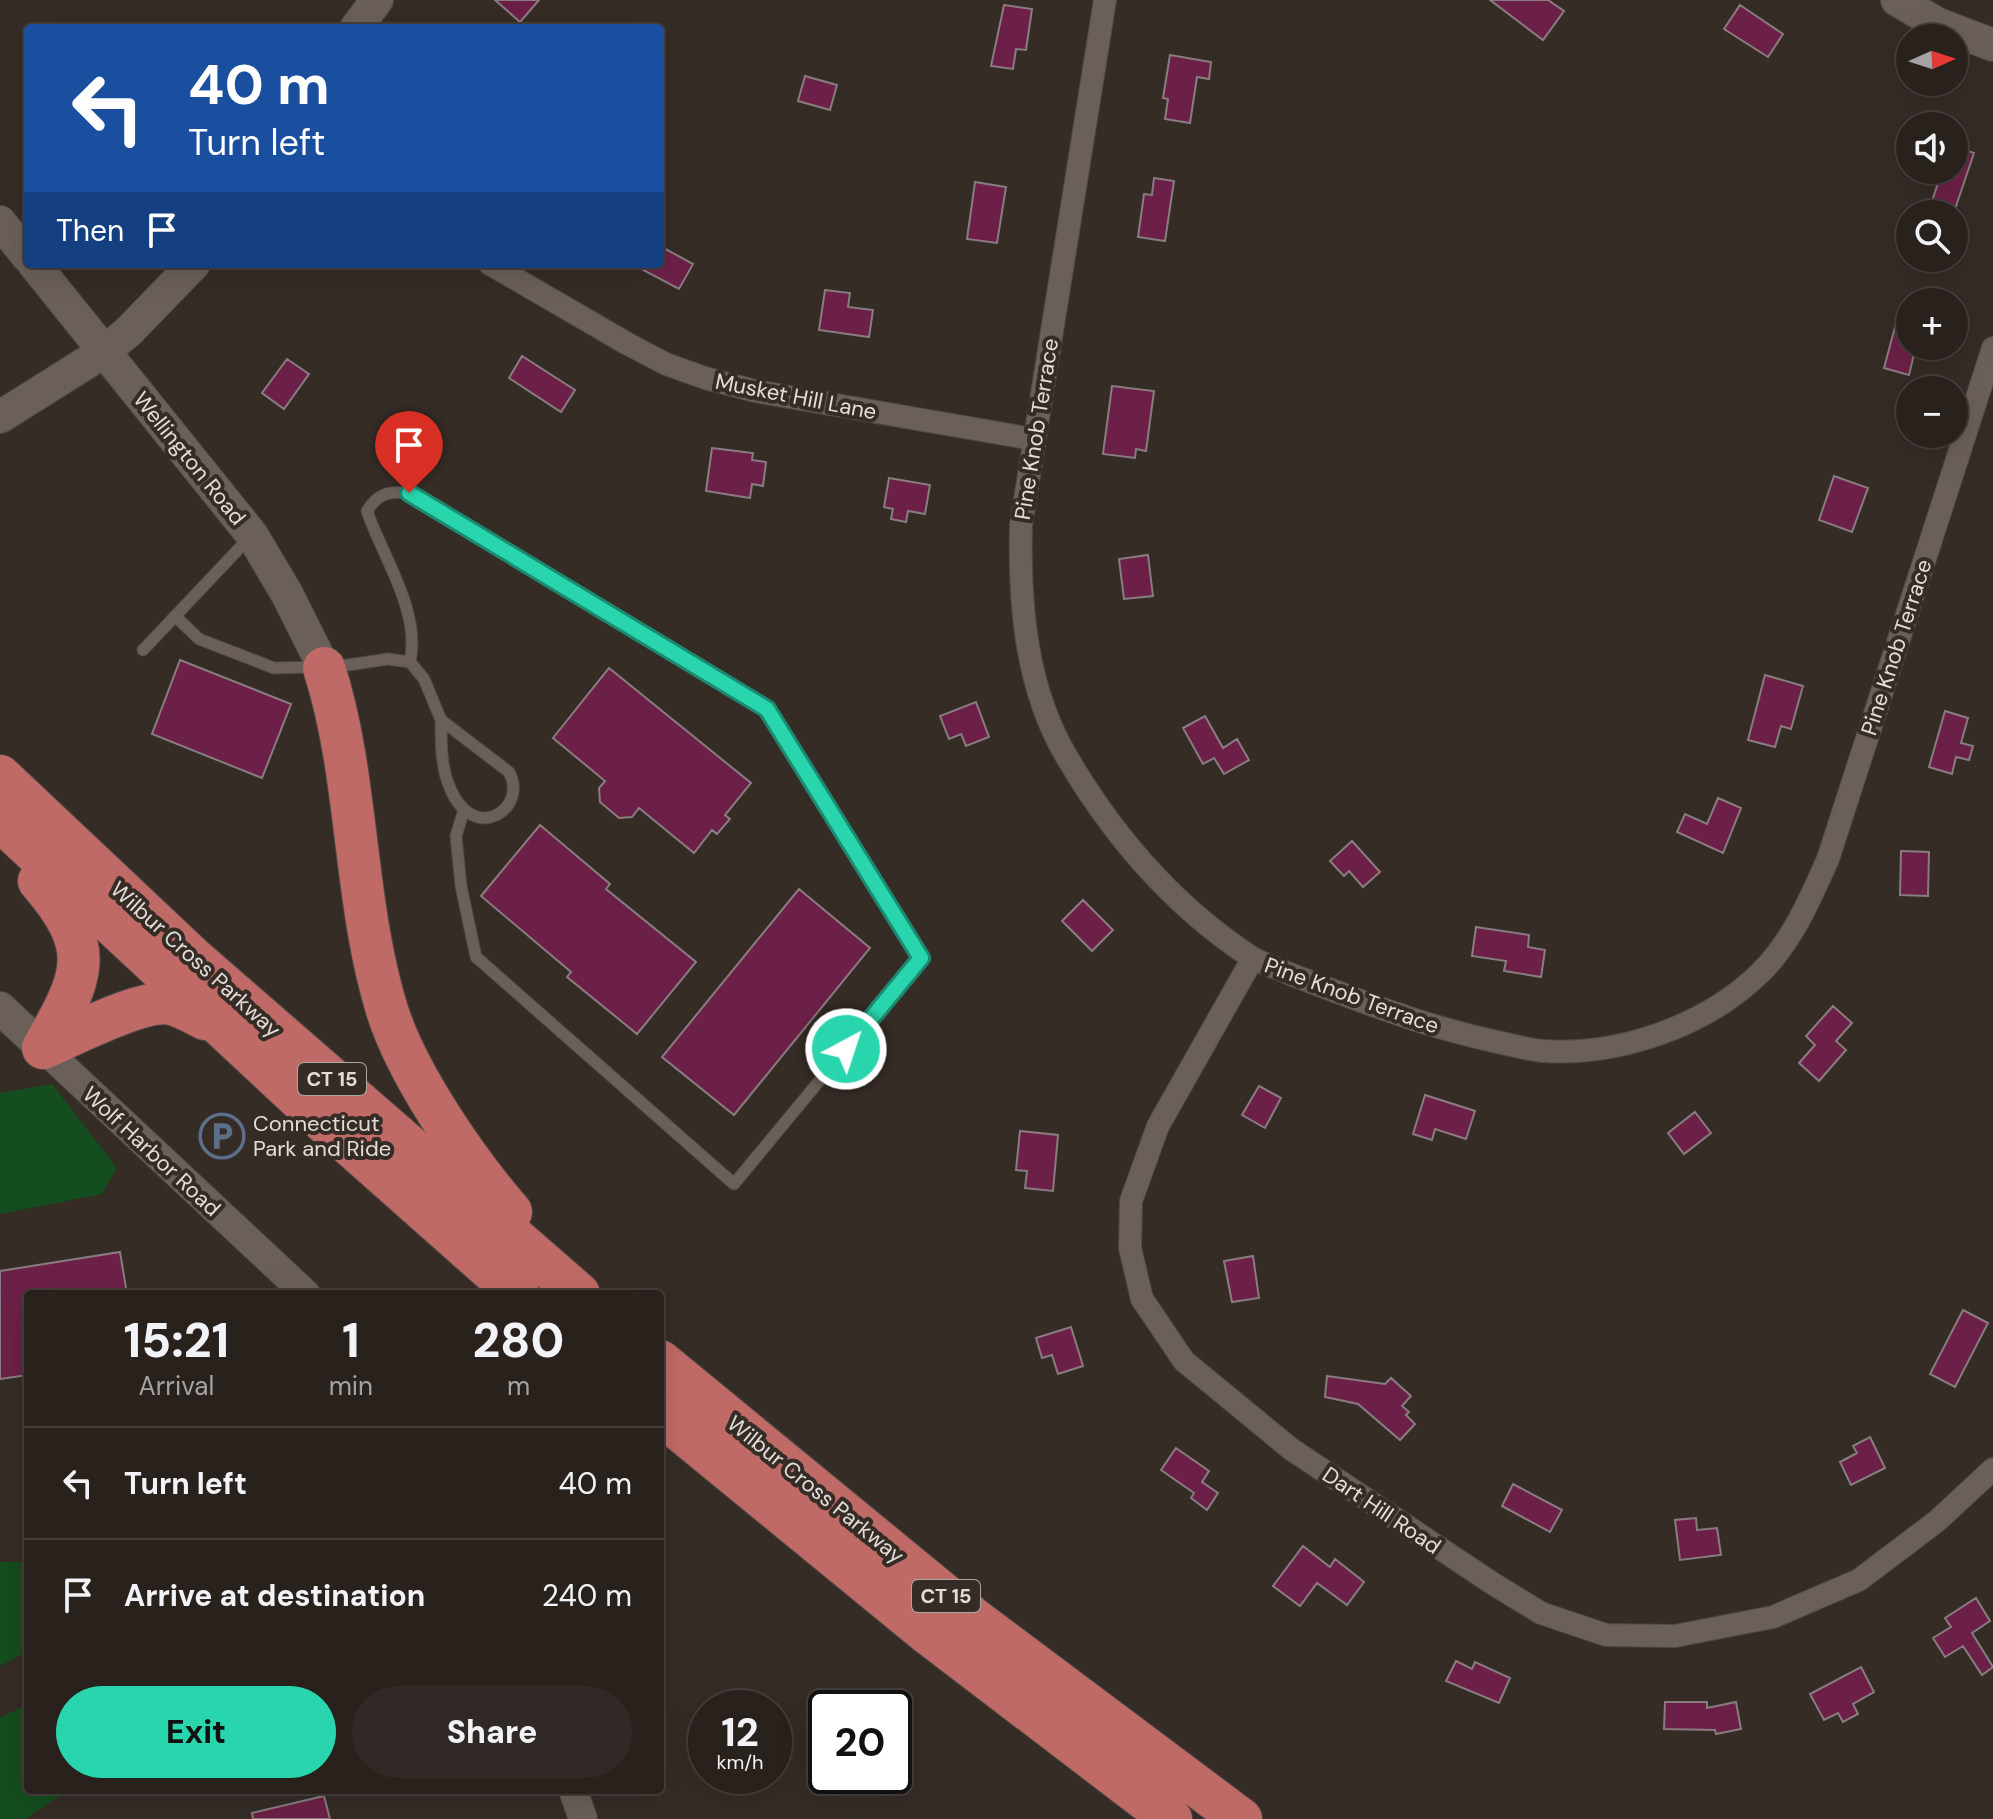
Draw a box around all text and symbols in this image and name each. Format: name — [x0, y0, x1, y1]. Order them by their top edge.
north arrow — [1896, 24, 1968, 96]
map controls — [1896, 24, 1968, 448]
text: 40 m — [188, 48, 330, 121]
icon: left — [56, 56, 160, 160]
button: sound — [1896, 112, 1968, 184]
text: Turn left — [188, 119, 325, 166]
button: search — [1896, 200, 1968, 272]
icon: arrive — [140, 208, 184, 252]
text: Then — [56, 211, 124, 250]
button: + — [1896, 288, 1968, 360]
street label: Pine Knob Terrace — [1008, 336, 1065, 522]
street label: Musket Hill Lane — [713, 367, 879, 426]
button: − — [1896, 376, 1968, 448]
street label: Wellington Road — [127, 386, 252, 531]
pin — [375, 411, 443, 493]
icon: arrive — [387, 423, 431, 467]
street label: Pine Knob Terrace — [1854, 555, 1939, 739]
street label: Wilbur Cross Parkway — [104, 875, 287, 1044]
street label: Pine Knob Terrace — [1261, 950, 1443, 1040]
position arrow — [804, 1007, 888, 1091]
road number: CT 15 — [298, 1063, 366, 1095]
street label: Wolf Harbor Road — [76, 1080, 227, 1223]
place label: Connecticut Park and Ride — [253, 1109, 391, 1163]
parking icon: Connecticut Park and Ride — [198, 1112, 246, 1160]
text: 15:21 — [124, 1309, 229, 1372]
text: 1 — [342, 1309, 360, 1372]
text: 280 — [473, 1309, 564, 1372]
text: Arrival — [138, 1369, 214, 1403]
text: min — [329, 1369, 373, 1403]
text: m — [507, 1369, 530, 1403]
street label: Wilbur Cross Parkway — [721, 1409, 910, 1570]
street label: Dart Hill Road — [1317, 1460, 1447, 1561]
icon: left — [56, 1461, 100, 1505]
text: Turn left — [124, 1464, 247, 1503]
text: 40 m — [559, 1464, 632, 1503]
icon: arrive — [56, 1573, 100, 1617]
text: Arrive at destination — [124, 1576, 425, 1615]
text: 240 m — [542, 1576, 632, 1615]
road number: CT 15 — [912, 1580, 980, 1612]
button: Exit — [56, 1686, 336, 1778]
button: Share — [352, 1686, 632, 1778]
speed limit sign: 20 — [808, 1690, 912, 1794]
text: 12 — [721, 1706, 759, 1758]
text: km/h — [716, 1749, 764, 1775]

